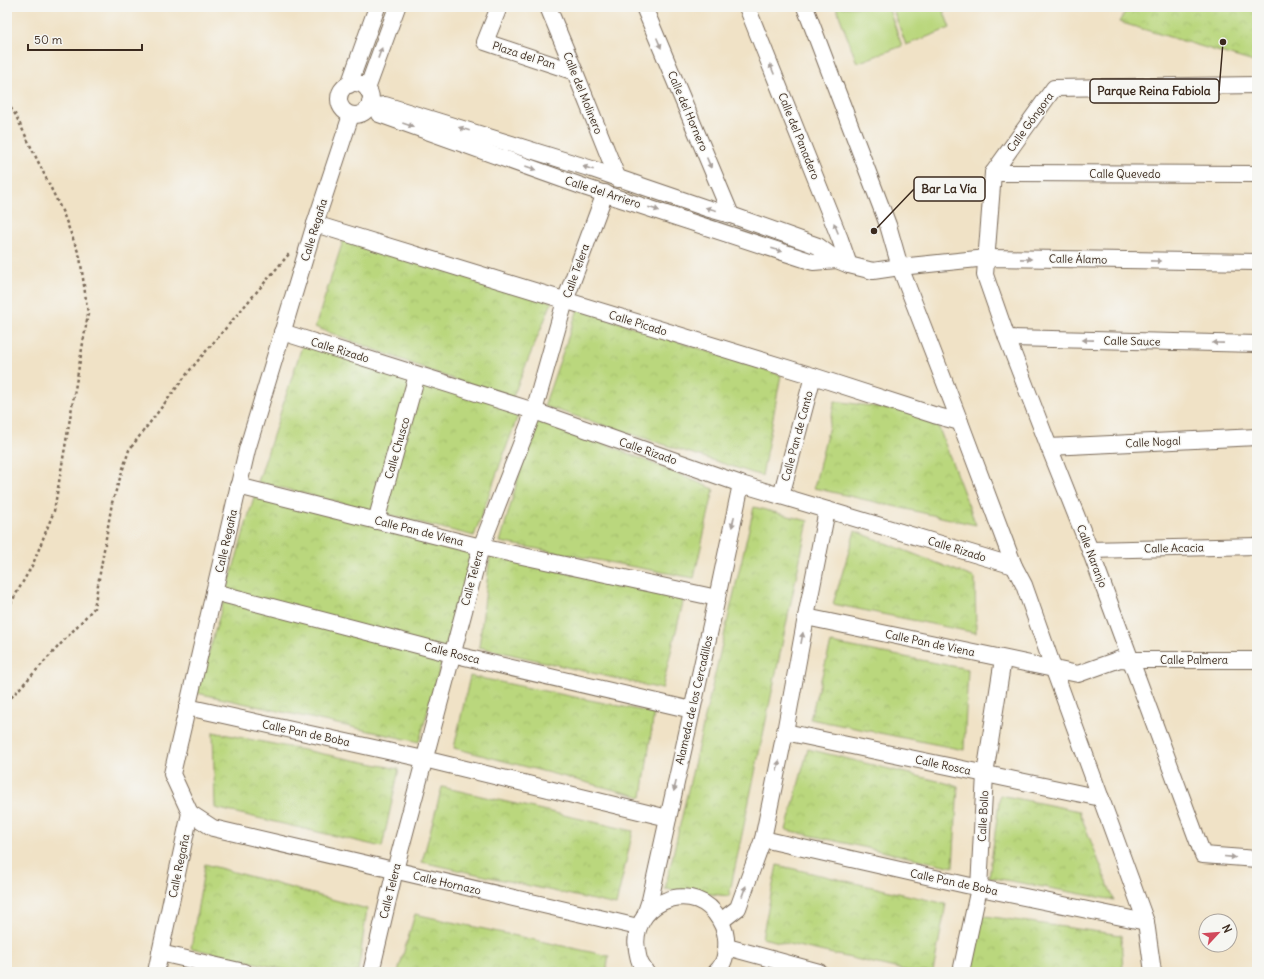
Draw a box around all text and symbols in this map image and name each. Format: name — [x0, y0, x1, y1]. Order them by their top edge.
scale bar — [28, 26, 142, 52]
text: 50 m — [34, 32, 63, 47]
one-way arrow — [656, 37, 663, 49]
street label: Plaza del Pan — [491, 38, 557, 72]
one-way arrow — [378, 46, 384, 58]
street label: Calle del Molinero — [560, 50, 606, 136]
one-way arrow — [768, 62, 774, 74]
street label: Calle del Hornero — [665, 69, 711, 153]
callout: Parque Reina Fabiola — [1090, 79, 1219, 103]
text: Parque Reina Fabiola — [1097, 83, 1211, 99]
street label: Calle Góngora — [1004, 89, 1056, 155]
street label: Calle del Panadero — [775, 91, 823, 181]
one-way arrow — [402, 122, 414, 128]
one-way arrow — [457, 126, 469, 132]
one-way arrow — [707, 158, 713, 170]
one-way arrow — [525, 165, 537, 171]
one-way arrow — [581, 165, 593, 171]
street label: Calle Quevedo — [1089, 167, 1161, 181]
street label: Calle del Arriero — [563, 173, 643, 211]
callout: Bar La Vía — [914, 177, 985, 201]
text: Bar La Vía — [921, 181, 977, 196]
street label: Calle Regaña — [298, 197, 330, 263]
one-way arrow — [648, 206, 660, 212]
one-way arrow — [705, 206, 717, 212]
one-way arrow — [832, 222, 838, 234]
street label: Calle Telera — [560, 242, 592, 300]
one-way arrow — [772, 247, 784, 253]
street label: Calle Álamo — [1049, 250, 1107, 267]
one-way arrow — [1020, 256, 1033, 262]
one-way arrow — [1150, 258, 1163, 264]
street label: Calle Picado — [607, 307, 669, 339]
street label: Calle Rizado — [309, 334, 371, 366]
street label: Calle Sauce — [1103, 334, 1161, 348]
one-way arrow — [1081, 337, 1094, 343]
one-way arrow — [1211, 340, 1224, 346]
street label: Calle Pan de Canto — [778, 389, 816, 483]
street label: Calle Chusco — [382, 416, 412, 480]
street label: Calle Nogal — [1125, 434, 1181, 450]
street label: Calle Rizado — [617, 435, 679, 467]
street label: Calle Regaña — [212, 508, 240, 574]
street label: Calle Pan de Viena — [373, 513, 465, 549]
one-way arrow — [729, 516, 735, 528]
street label: Calle Naranjo — [1074, 523, 1110, 589]
street label: Calle Rizado — [926, 533, 988, 565]
street label: Calle Acacia — [1144, 540, 1204, 556]
street label: Calle Telera — [458, 549, 486, 607]
street label: Calle Pan de Viena — [884, 627, 976, 659]
one-way arrow — [799, 632, 805, 644]
street label: Alameda de los Cercadillos — [672, 634, 716, 766]
street label: Calle Rosca — [423, 639, 481, 667]
street label: Calle Palmera — [1160, 653, 1228, 667]
street label: Calle Pan de Boba — [261, 717, 351, 749]
street label: Calle Rosca — [914, 752, 972, 778]
one-way arrow — [775, 760, 781, 772]
one-way arrow — [672, 780, 678, 792]
street label: Calle Bollo — [975, 790, 991, 842]
street label: Calle Regaña — [165, 833, 193, 899]
one-way arrow — [1224, 853, 1236, 860]
street label: Calle Telera — [376, 862, 404, 920]
street label: Calle Pan de Boba — [909, 866, 999, 898]
street label: Calle Hornazo — [412, 868, 482, 898]
one-way arrow — [741, 885, 747, 897]
north arrow — [1198, 913, 1238, 953]
text: N — [1219, 922, 1235, 935]

